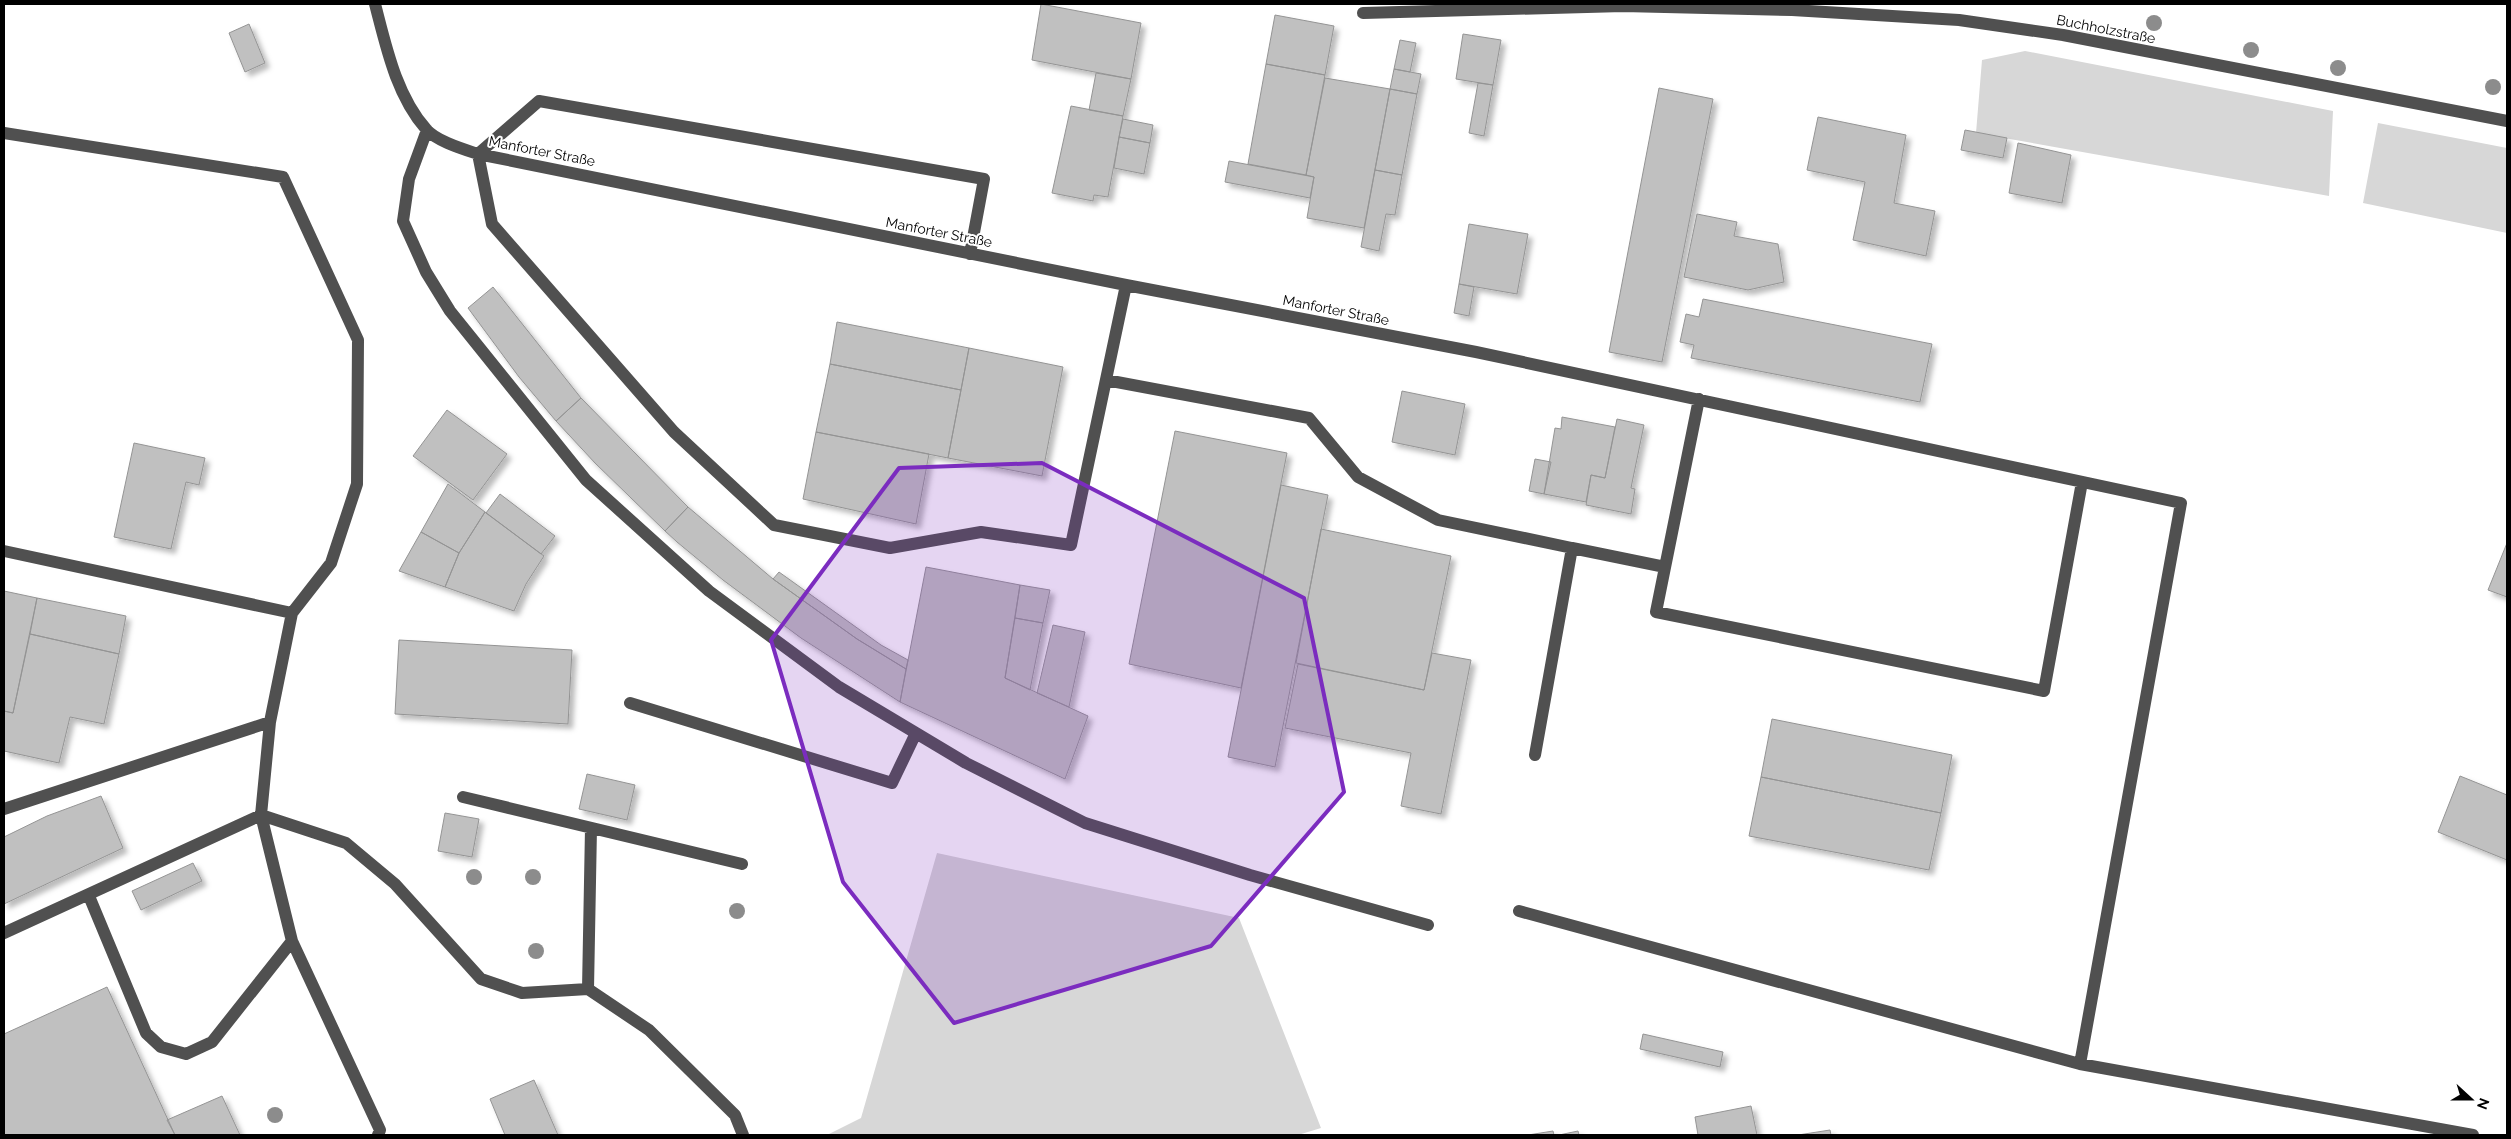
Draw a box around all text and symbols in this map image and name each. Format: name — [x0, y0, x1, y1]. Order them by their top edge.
street label: Buchholzstraße — [2055, 12, 2157, 46]
street label: Manforter Straße — [487, 133, 597, 169]
street label: Manforter Straße — [884, 214, 994, 250]
street label: Manforter Straße — [1281, 292, 1391, 328]
north arrow — [2446, 1074, 2496, 1124]
text: N — [2474, 1096, 2493, 1112]

